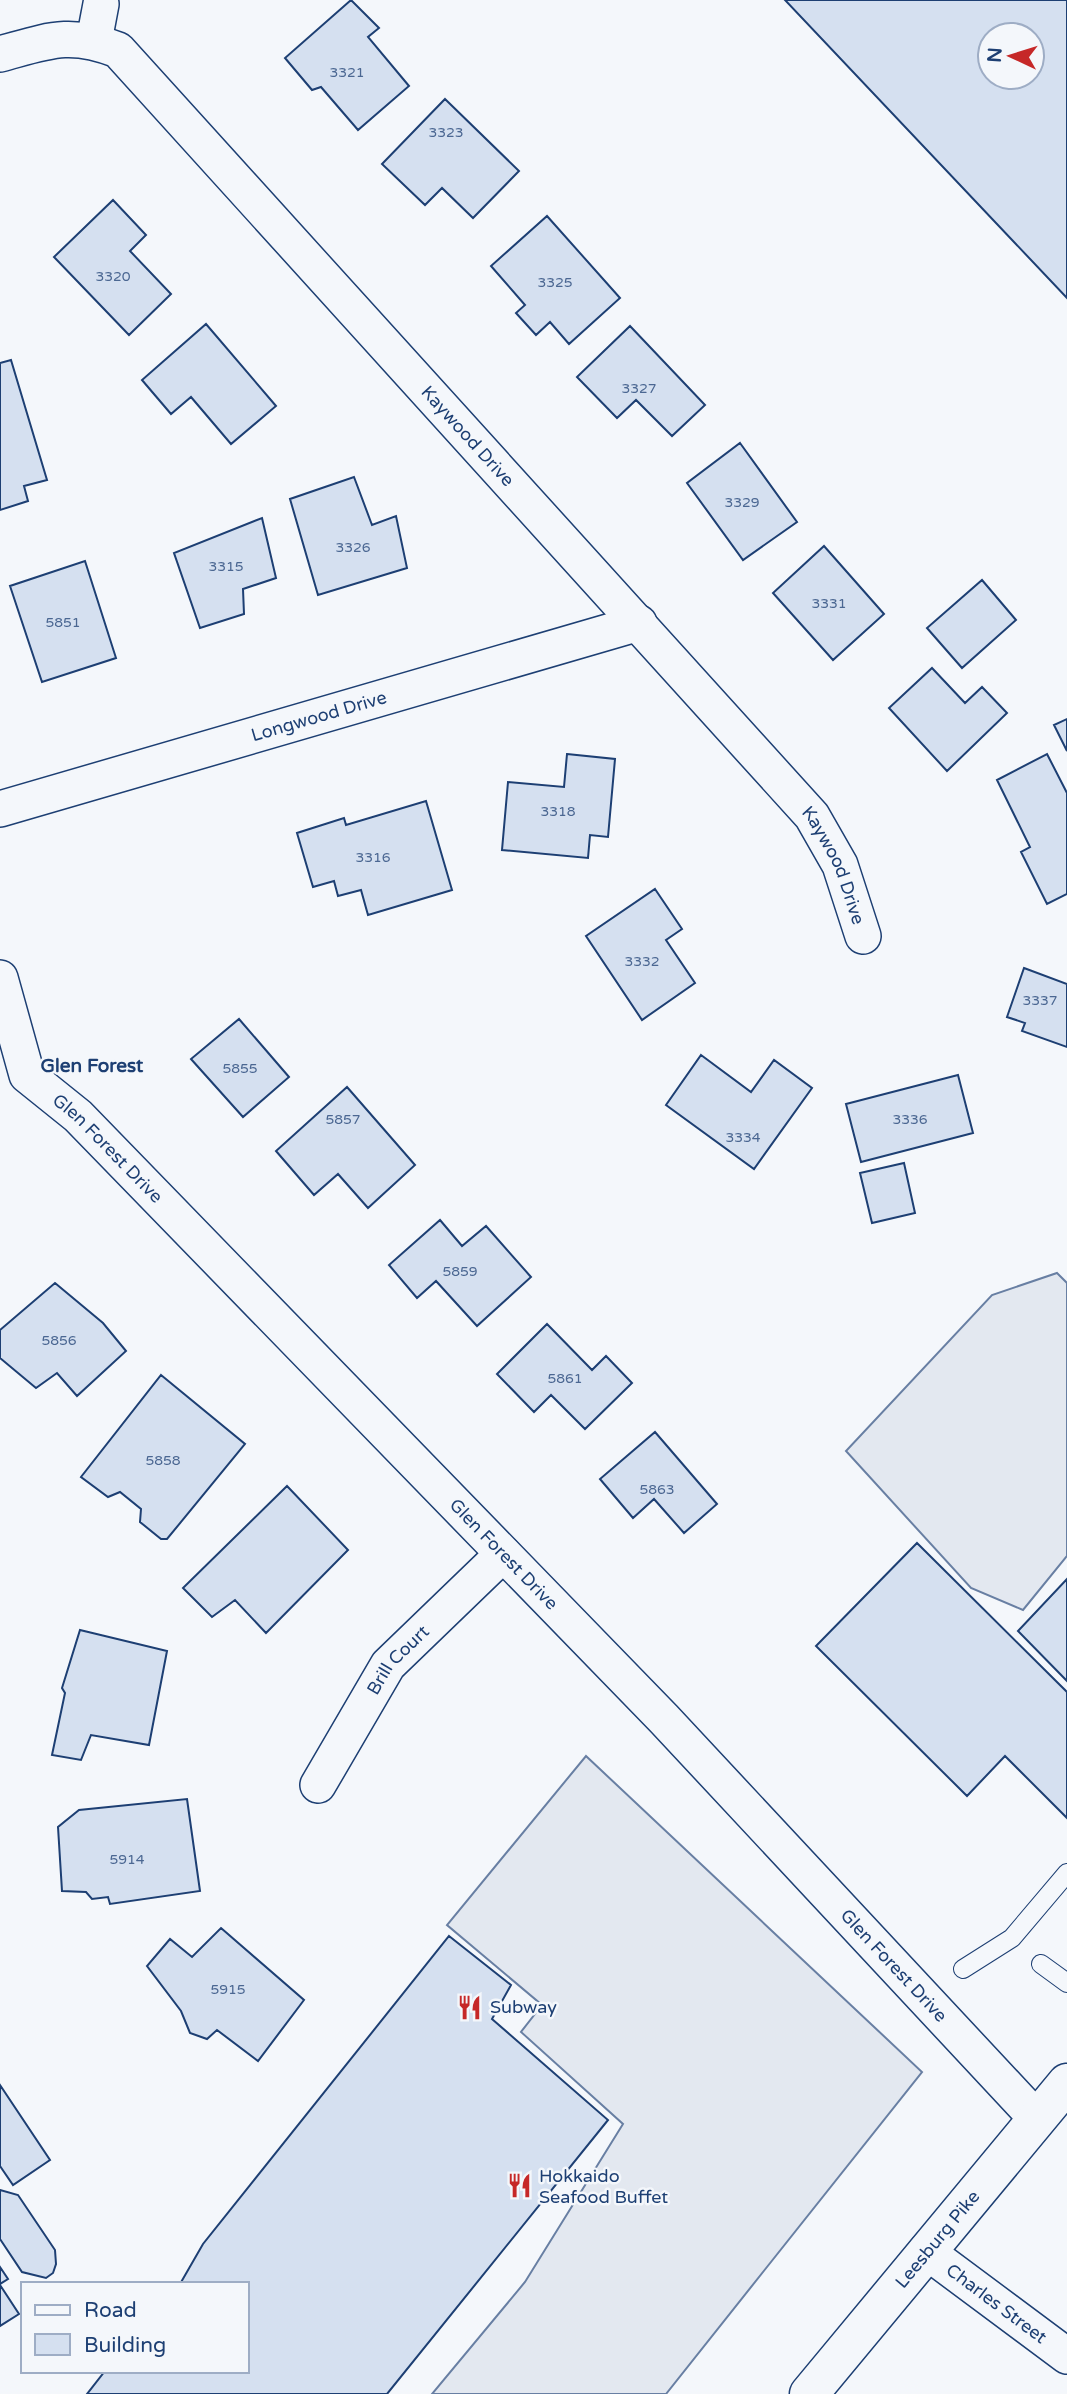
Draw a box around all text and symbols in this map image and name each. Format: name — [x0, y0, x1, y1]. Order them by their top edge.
north arrow — [976, 21, 1046, 91]
text: N — [984, 47, 1007, 63]
house number: 3321 — [329, 64, 365, 81]
house number: 3323 — [428, 124, 464, 141]
house number: 3320 — [95, 268, 131, 285]
house number: 3325 — [537, 274, 573, 291]
house number: 3327 — [621, 380, 657, 397]
street label: Kaywood Drive — [417, 381, 519, 491]
house number: 3329 — [724, 494, 760, 511]
house number: 3326 — [335, 539, 371, 556]
house number: 3315 — [208, 558, 244, 575]
house number: 3331 — [811, 595, 847, 612]
house number: 5851 — [45, 614, 81, 631]
street label: Longwood Drive — [248, 686, 389, 746]
street label: Kaywood Drive — [797, 801, 870, 927]
house number: 3318 — [540, 803, 576, 820]
house number: 3316 — [355, 849, 391, 866]
house number: 3332 — [624, 953, 660, 970]
house number: 3337 — [1022, 992, 1058, 1009]
district label: Glen Forest — [41, 1055, 144, 1077]
house number: 5855 — [222, 1060, 258, 1077]
street label: Glen Forest Drive — [48, 1089, 168, 1208]
house number: 5857 — [325, 1111, 361, 1128]
house number: 3336 — [892, 1111, 928, 1128]
house number: 3334 — [725, 1129, 761, 1146]
house number: 5859 — [442, 1263, 478, 1280]
house number: 5856 — [41, 1332, 77, 1349]
house number: 5861 — [547, 1370, 583, 1387]
house number: 5858 — [145, 1452, 181, 1469]
house number: 5863 — [639, 1481, 675, 1498]
street label: Glen Forest Drive — [445, 1494, 563, 1614]
street label: Brill Court — [362, 1620, 434, 1699]
house number: 5914 — [109, 1851, 145, 1868]
street label: Glen Forest Drive — [836, 1904, 952, 2027]
house number: 5915 — [210, 1981, 246, 1998]
restaurant icon: Subway — [456, 1993, 484, 2021]
place label: Subway — [490, 1996, 557, 2018]
place label: Hokkaido Seafood Buffet — [539, 2165, 668, 2208]
restaurant icon: Hokkaido Seafood Buffet — [505, 2172, 533, 2200]
street label: Leesburg Pike — [890, 2186, 984, 2293]
street label: Charles Street — [942, 2259, 1051, 2348]
legend — [21, 2282, 248, 2373]
text: Road — [84, 2298, 137, 2323]
text: Building — [84, 2333, 166, 2358]

